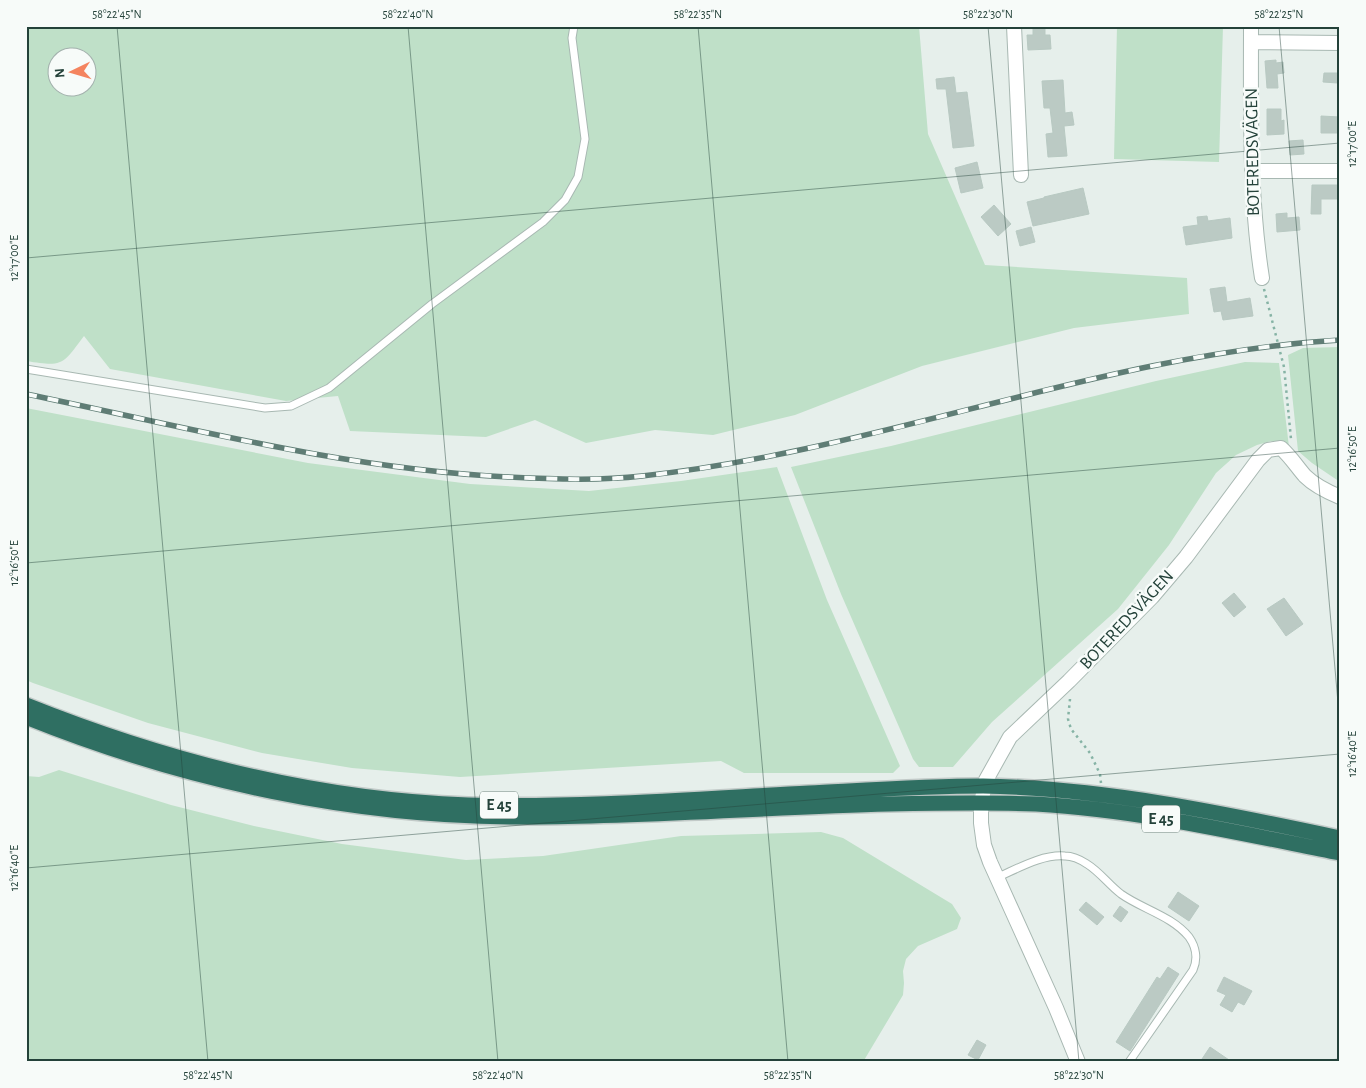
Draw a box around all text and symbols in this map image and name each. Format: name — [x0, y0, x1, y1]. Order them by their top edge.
text: 58°22'45"N — [92, 8, 142, 20]
text: 58°22'40"N — [383, 8, 433, 20]
text: 58°22'35"N — [674, 8, 722, 20]
text: 58°22'30"N — [963, 8, 1013, 20]
text: 58°22'25"N — [1254, 8, 1304, 20]
north arrow — [48, 48, 98, 98]
text: N — [53, 68, 67, 79]
street label: BOTEREDSVÄGEN — [1241, 88, 1263, 216]
text: 12°17'00"E — [1346, 121, 1358, 167]
text: 12°17'00"E — [8, 235, 20, 281]
text: 12°16'50"E — [1346, 426, 1358, 472]
text: 12°16'50"E — [8, 540, 20, 586]
street label: BOTEREDSVÄGEN — [1075, 566, 1177, 673]
text: 12°16'40"E — [1346, 731, 1358, 777]
road number: E 45 — [480, 792, 518, 818]
road number: E 45 — [1142, 806, 1180, 832]
text: 12°16'40"E — [8, 845, 20, 891]
text: 58°22'45"N — [183, 1069, 233, 1081]
text: 58°22'40"N — [473, 1069, 523, 1081]
text: 58°22'35"N — [764, 1069, 812, 1081]
text: 58°22'30"N — [1054, 1069, 1104, 1081]

